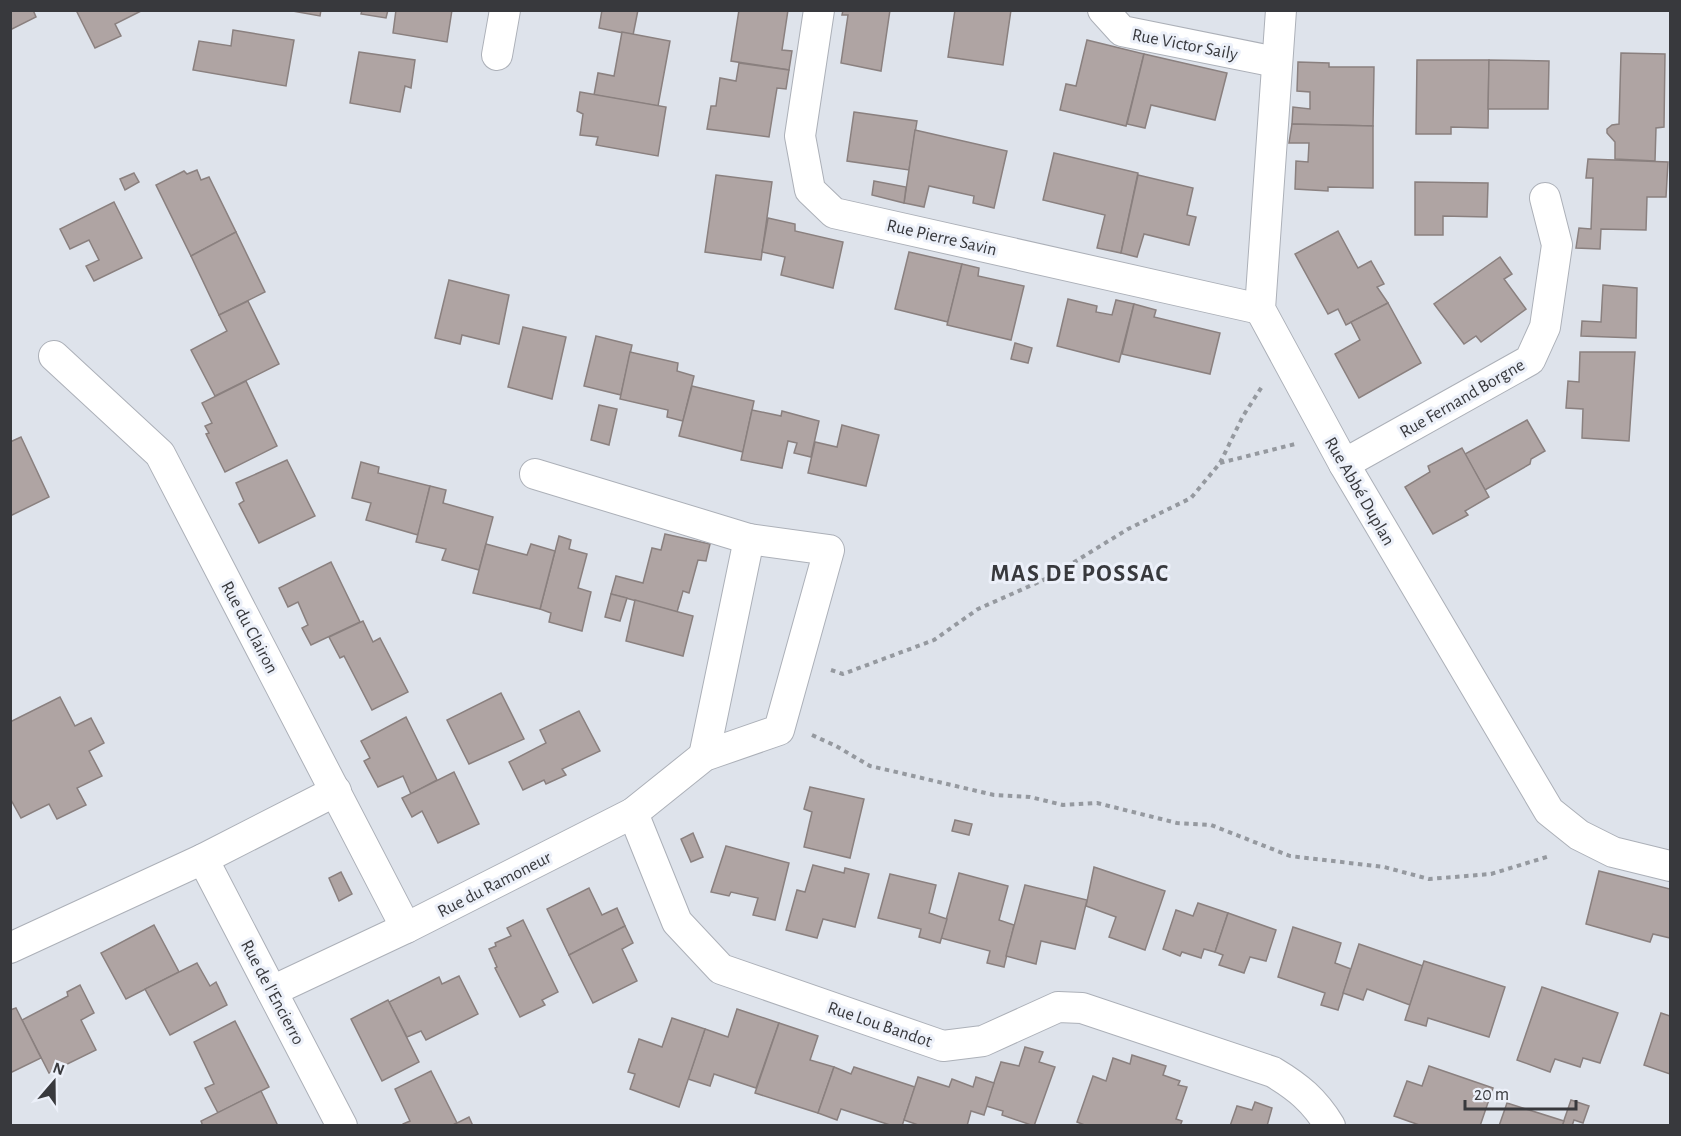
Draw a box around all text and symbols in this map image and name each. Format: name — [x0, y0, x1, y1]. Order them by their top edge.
street label: Rue Victor Saily — [1130, 26, 1240, 64]
street label: Rue Pierre Savin — [885, 217, 999, 259]
street label: Rue Fernand Borgne — [1397, 356, 1528, 442]
street label: Rue Abbé Duplan — [1321, 434, 1397, 549]
district label: MAS DE POSSAC — [990, 562, 1170, 586]
street label: Rue du Clairon — [217, 578, 281, 677]
street label: Rue du Ramoneur — [435, 848, 554, 921]
street label: Rue de l'Encierro — [237, 937, 307, 1048]
street label: Rue Lou Bandot — [825, 999, 935, 1051]
north arrow — [24, 1052, 84, 1112]
text: N — [51, 1059, 67, 1078]
scale bar — [1465, 1073, 1576, 1111]
text: 20 m — [1474, 1086, 1509, 1104]

